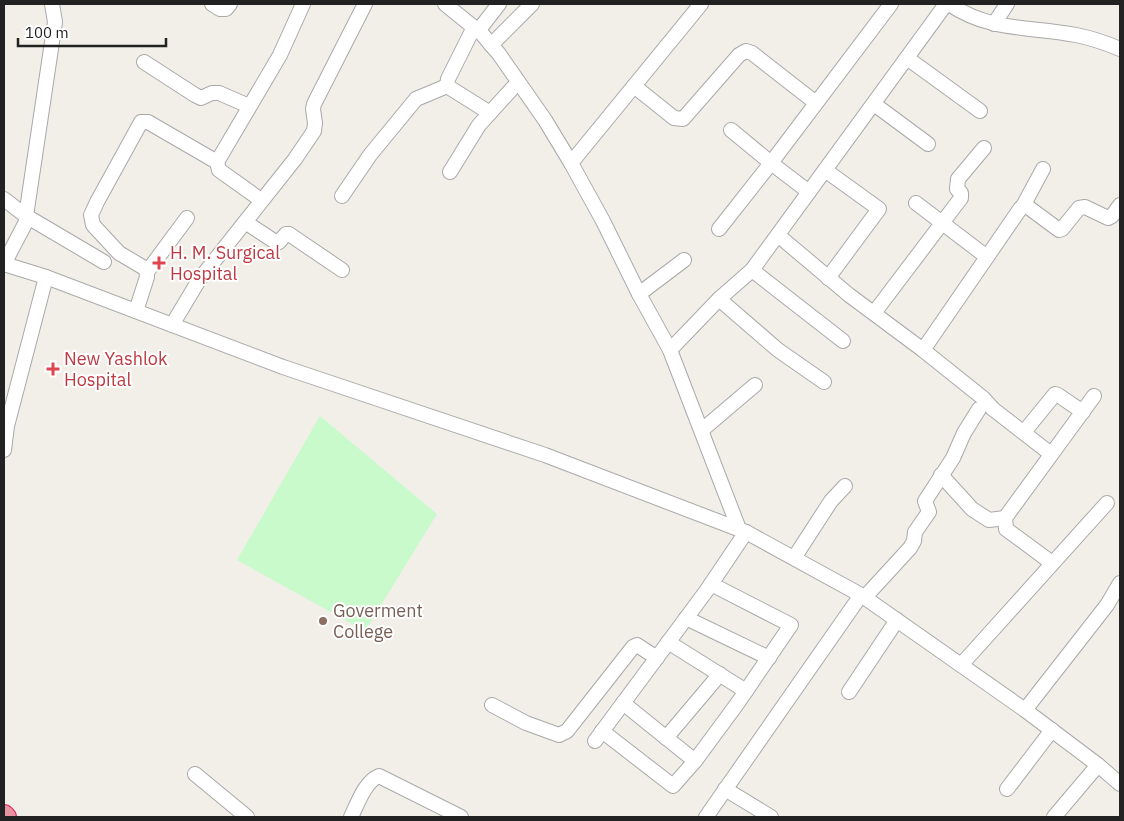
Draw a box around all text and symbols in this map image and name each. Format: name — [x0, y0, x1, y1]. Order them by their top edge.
scale bar — [18, 15, 165, 47]
text: 100 m — [25, 23, 69, 42]
place label: H. M. Surgical Hospital — [170, 241, 280, 285]
marker: H. M. Surgical Hospital — [152, 256, 166, 270]
place label: New Yashlok Hospital — [64, 347, 168, 391]
marker: New Yashlok Hospital — [46, 362, 60, 376]
place label: Goverment College — [333, 599, 423, 643]
marker: Goverment College — [317, 615, 329, 627]

